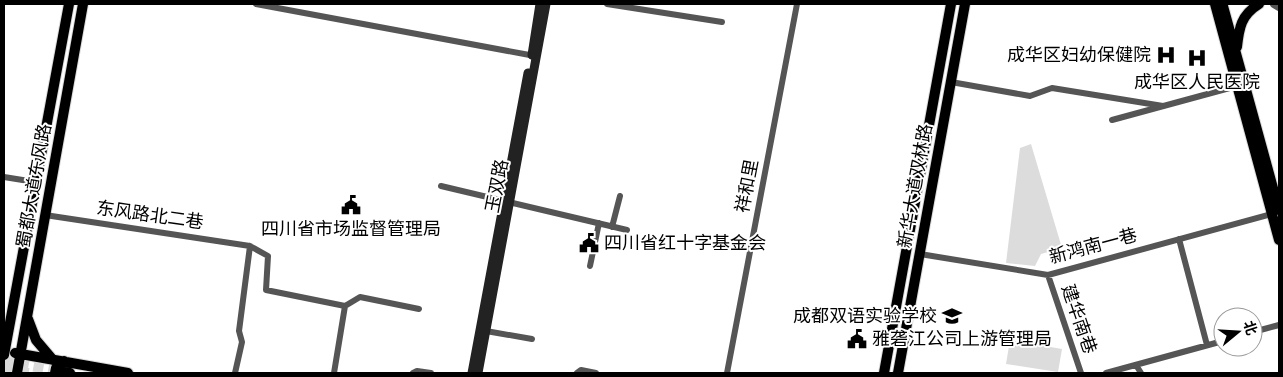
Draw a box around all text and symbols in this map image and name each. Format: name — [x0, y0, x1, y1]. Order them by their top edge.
place label: 成华区妇幼保健院 — [1007, 44, 1151, 66]
hospital icon: 成华区妇幼保健院 — [1155, 44, 1177, 66]
hospital icon: 成华区人民医院 — [1186, 47, 1208, 69]
place label: 成华区人民医院 — [1134, 71, 1260, 93]
street label: 蜀都大道东风路 — [12, 122, 56, 250]
street label: 新华大道双林路 — [893, 122, 937, 250]
street label: 玉双路 — [481, 157, 513, 215]
street label: 祥和里 — [731, 157, 763, 215]
public building icon: 四川省市场监督管理局 — [340, 194, 362, 216]
street label: 东风路北二巷 — [95, 197, 205, 233]
place label: 四川省市场监督管理局 — [261, 218, 441, 240]
street label: 新鸿南一巷 — [1047, 224, 1139, 268]
public building icon: 四川省红十字基金会 — [578, 232, 600, 254]
place label: 四川省红十字基金会 — [604, 232, 766, 254]
street label: 建华南巷 — [1057, 281, 1101, 357]
place label: 成都双语实验学校 — [793, 305, 937, 327]
school or university icon: 成都双语实验学校 — [941, 305, 963, 327]
north arrow — [1213, 307, 1263, 357]
text: 北 — [1240, 319, 1260, 337]
public building icon: 雅砻江公司上游管理局 — [846, 328, 868, 350]
place label: 雅砻江公司上游管理局 — [872, 328, 1052, 350]

